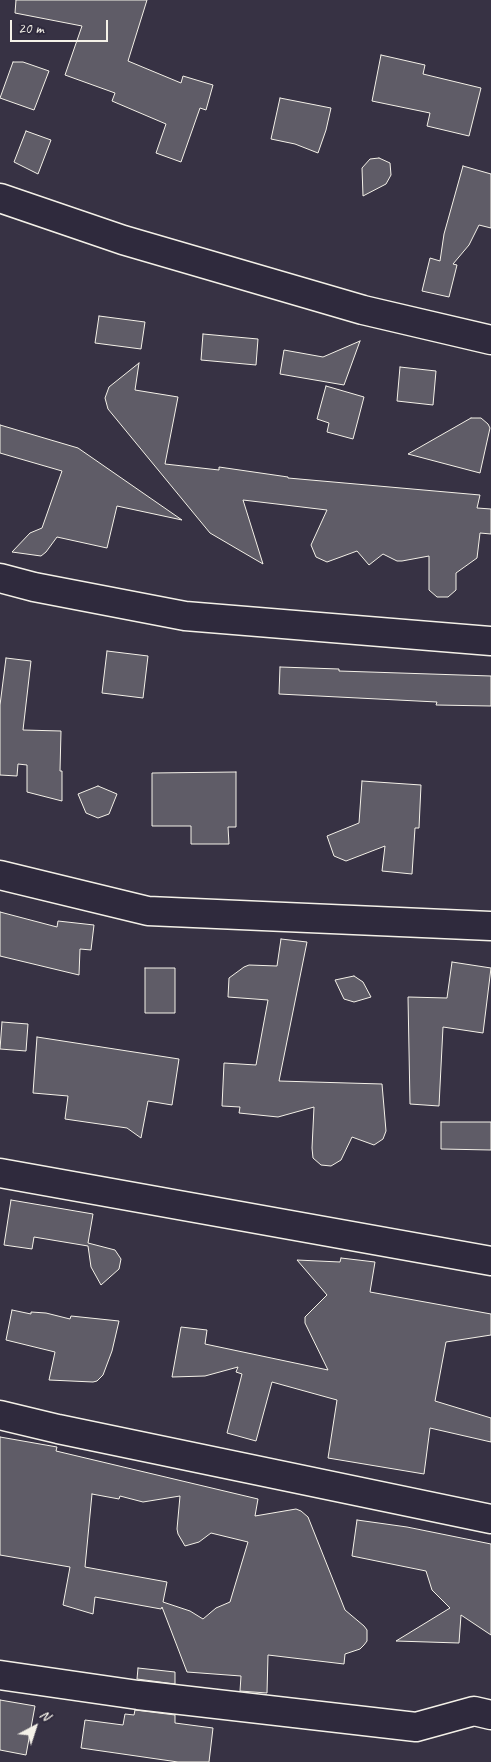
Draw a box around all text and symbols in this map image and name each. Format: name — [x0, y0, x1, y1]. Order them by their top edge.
scale bar — [12, 10, 110, 42]
text: 20 m — [18, 19, 44, 38]
north arrow — [10, 1702, 60, 1752]
text: N — [36, 1706, 54, 1724]

